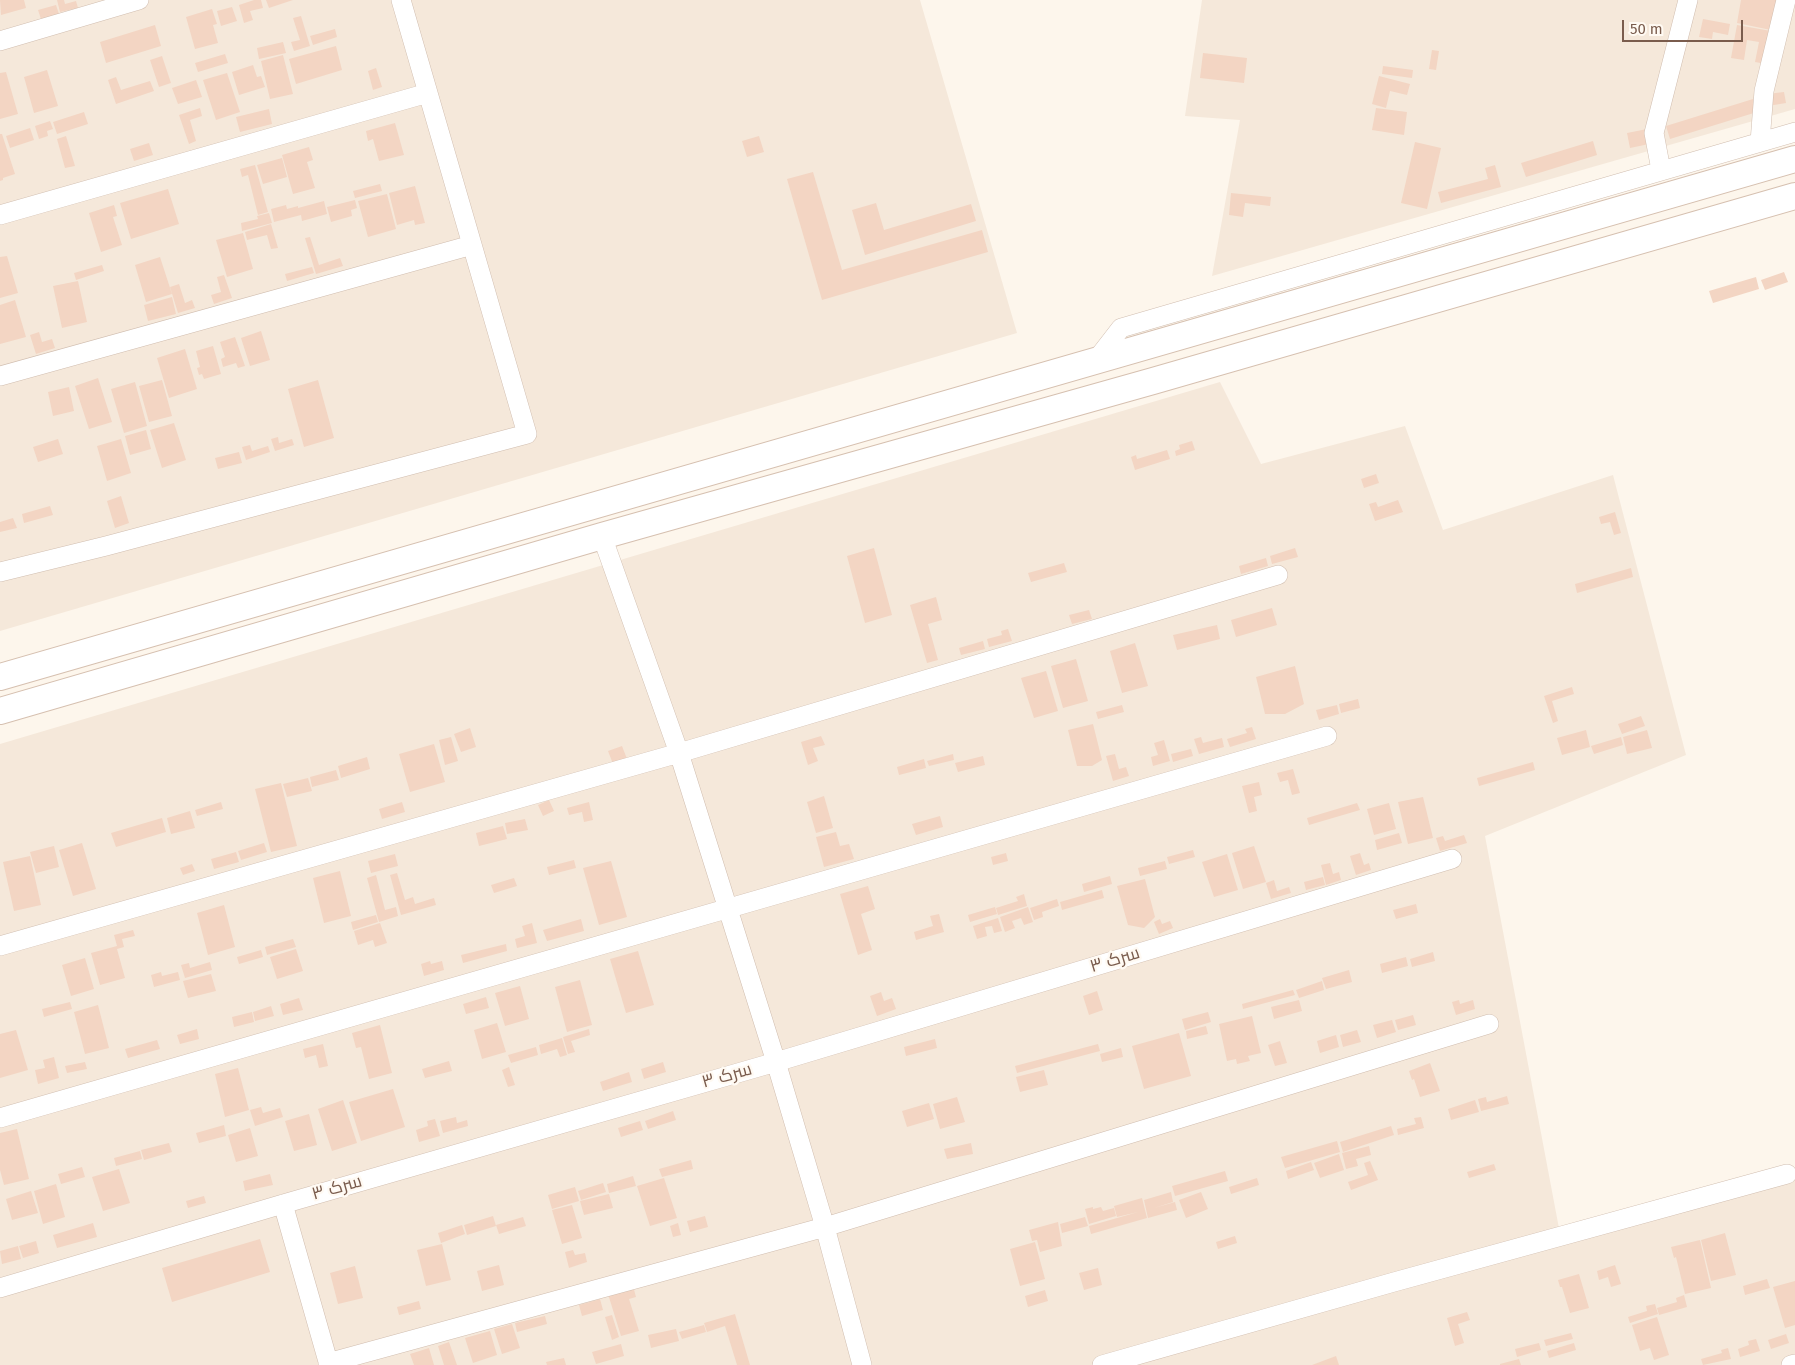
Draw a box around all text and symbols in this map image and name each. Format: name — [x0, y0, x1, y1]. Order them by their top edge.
scale bar — [1625, 10, 1746, 42]
text: 50 m — [1630, 20, 1663, 38]
street label: سرک ۳ — [1087, 942, 1143, 978]
street label: سرک ۳ — [699, 1059, 755, 1093]
street label: سرک ۳ — [309, 1171, 365, 1205]

